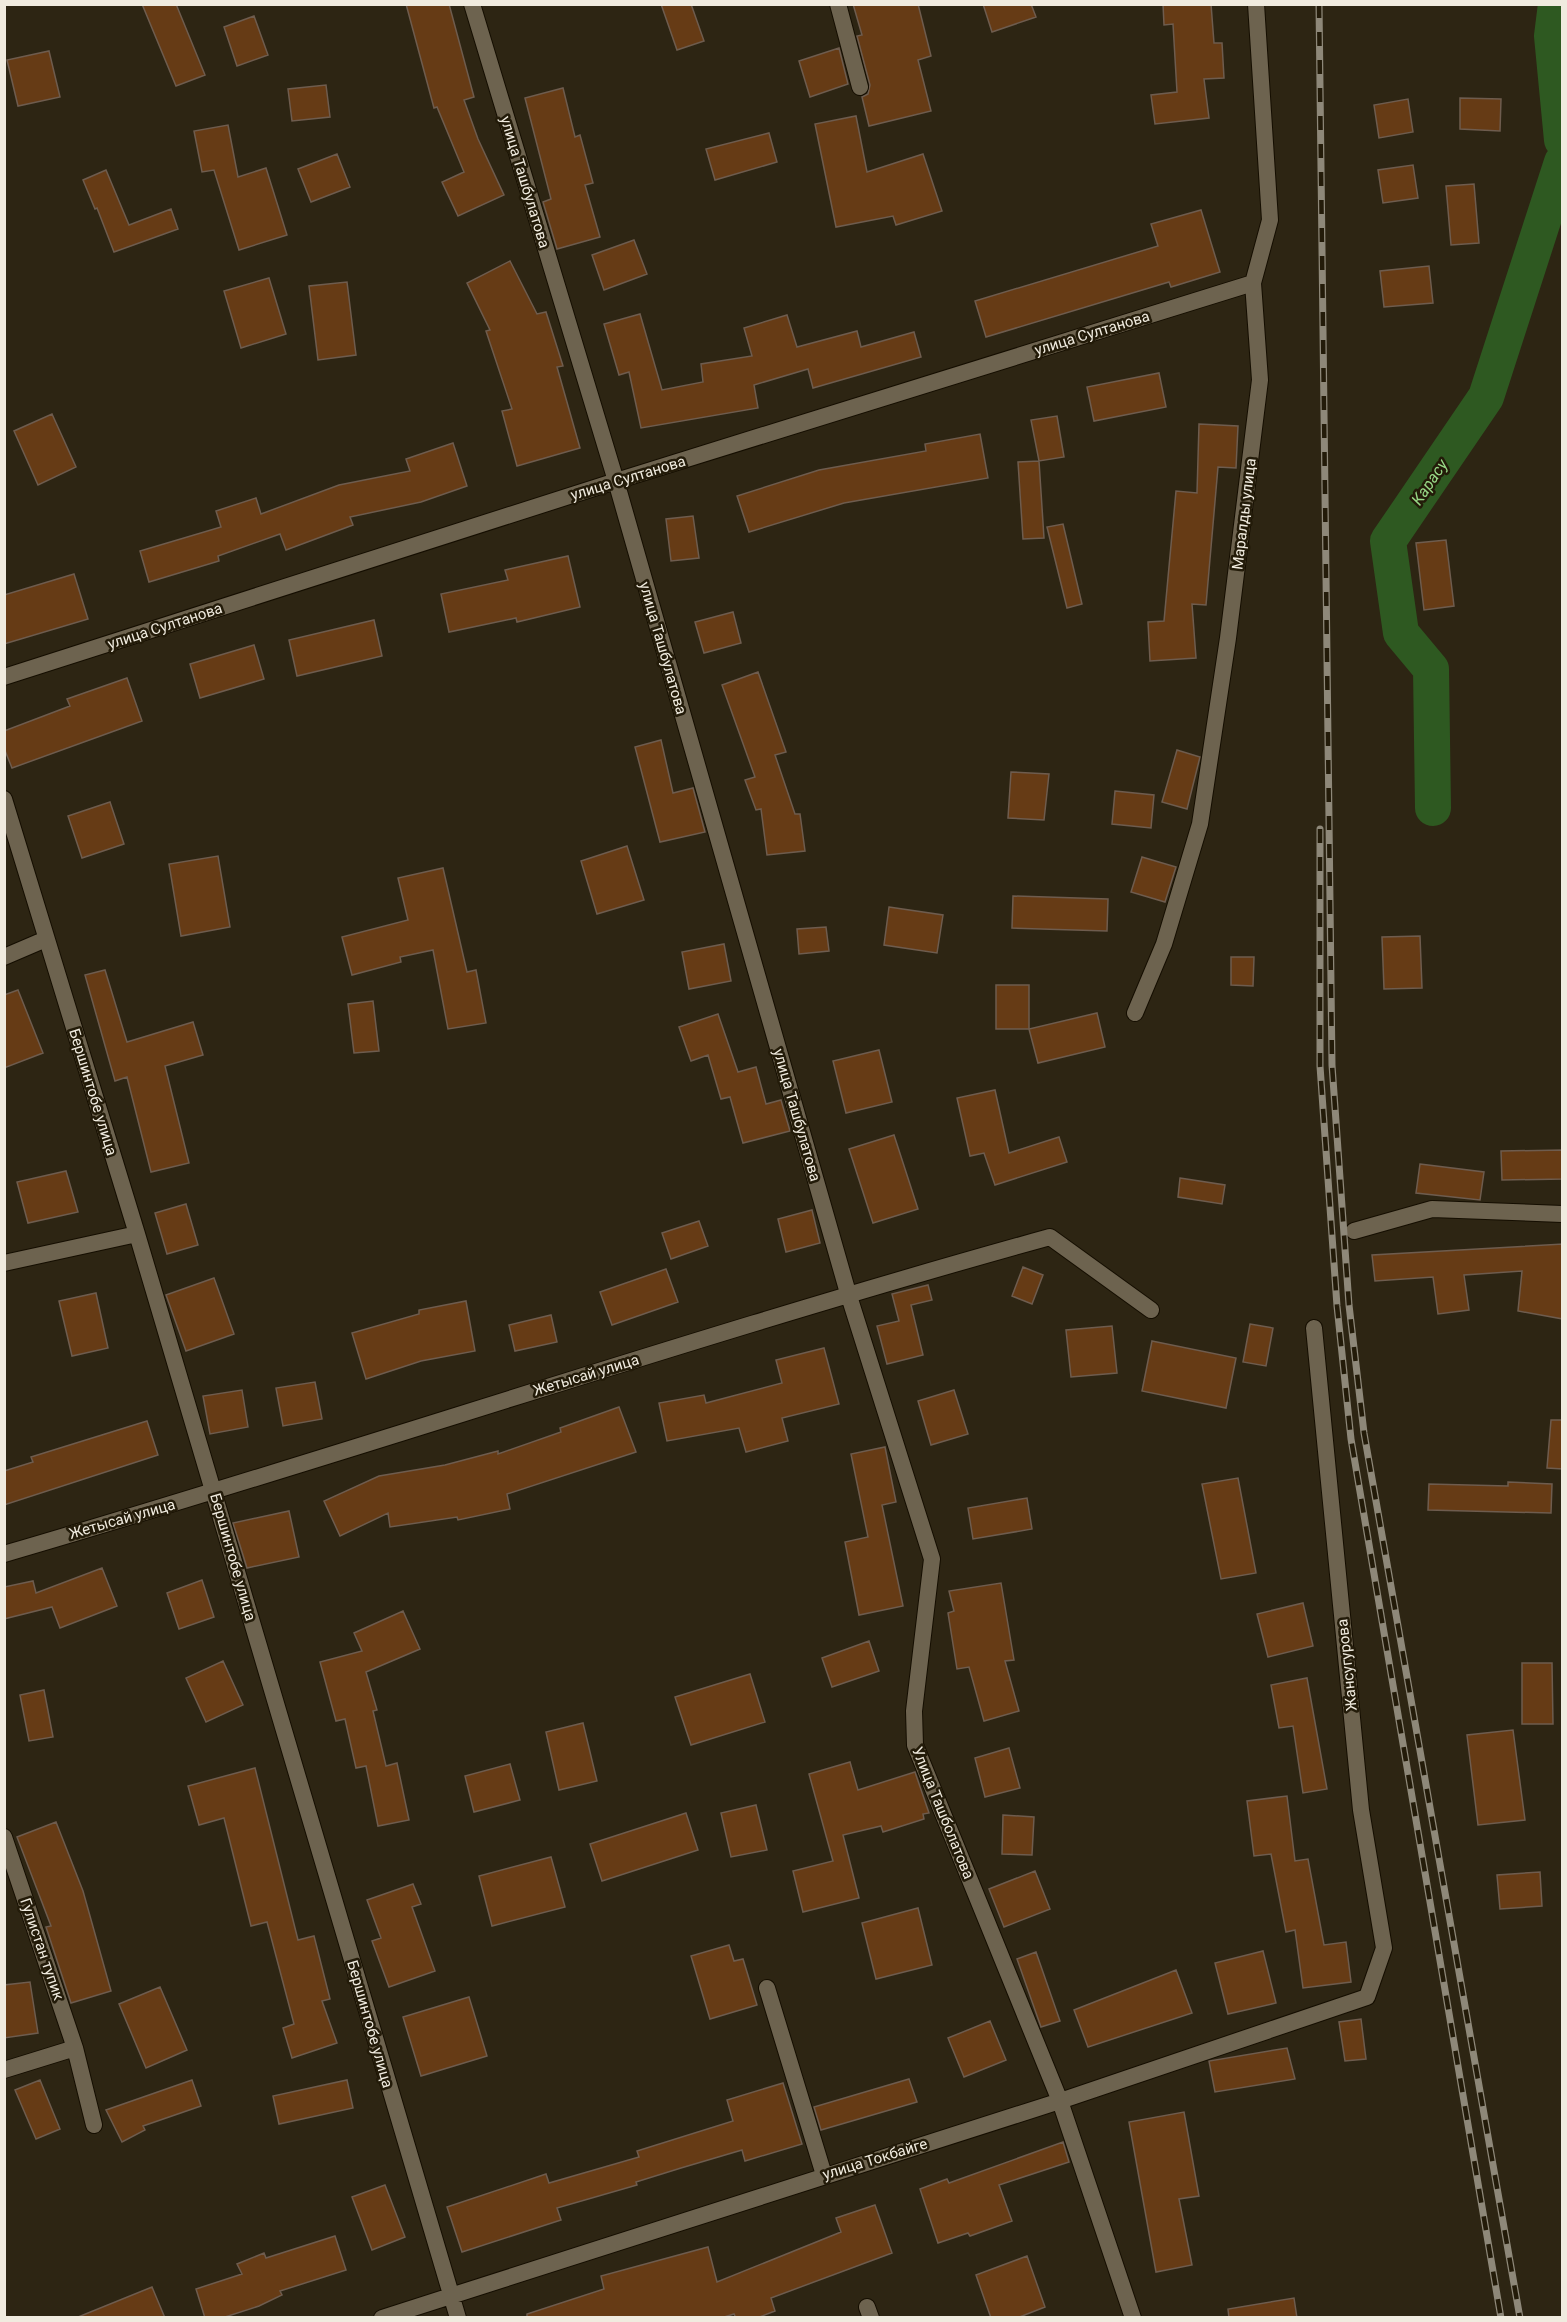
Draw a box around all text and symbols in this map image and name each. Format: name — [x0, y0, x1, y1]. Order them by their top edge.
street label: улица Ташбулатова — [496, 114, 554, 250]
street label: улица Султанова — [1032, 307, 1152, 359]
street label: улица Султанова — [568, 452, 688, 504]
water label: Карасу — [1407, 455, 1452, 509]
street label: Маралды улица — [1228, 457, 1260, 571]
street label: улица Ташбулатова — [635, 580, 691, 716]
street label: улица Султанова — [105, 599, 225, 653]
street label: Бершинтобе улица — [65, 1026, 121, 1158]
street label: улица Ташбулатова — [769, 1047, 825, 1183]
street label: Жетысай улица — [531, 1350, 641, 1400]
street label: Бершинтобе улица — [206, 1491, 260, 1623]
street label: Жетысай улица — [67, 1495, 177, 1543]
street label: Жансугурова — [1333, 1618, 1361, 1712]
street label: Улица Ташболатова — [908, 1744, 978, 1882]
street label: Гулистан тупик — [16, 1896, 68, 2002]
street label: Бершинтобе улица — [343, 1958, 397, 2090]
street label: улица Токбайге — [820, 2134, 930, 2183]

